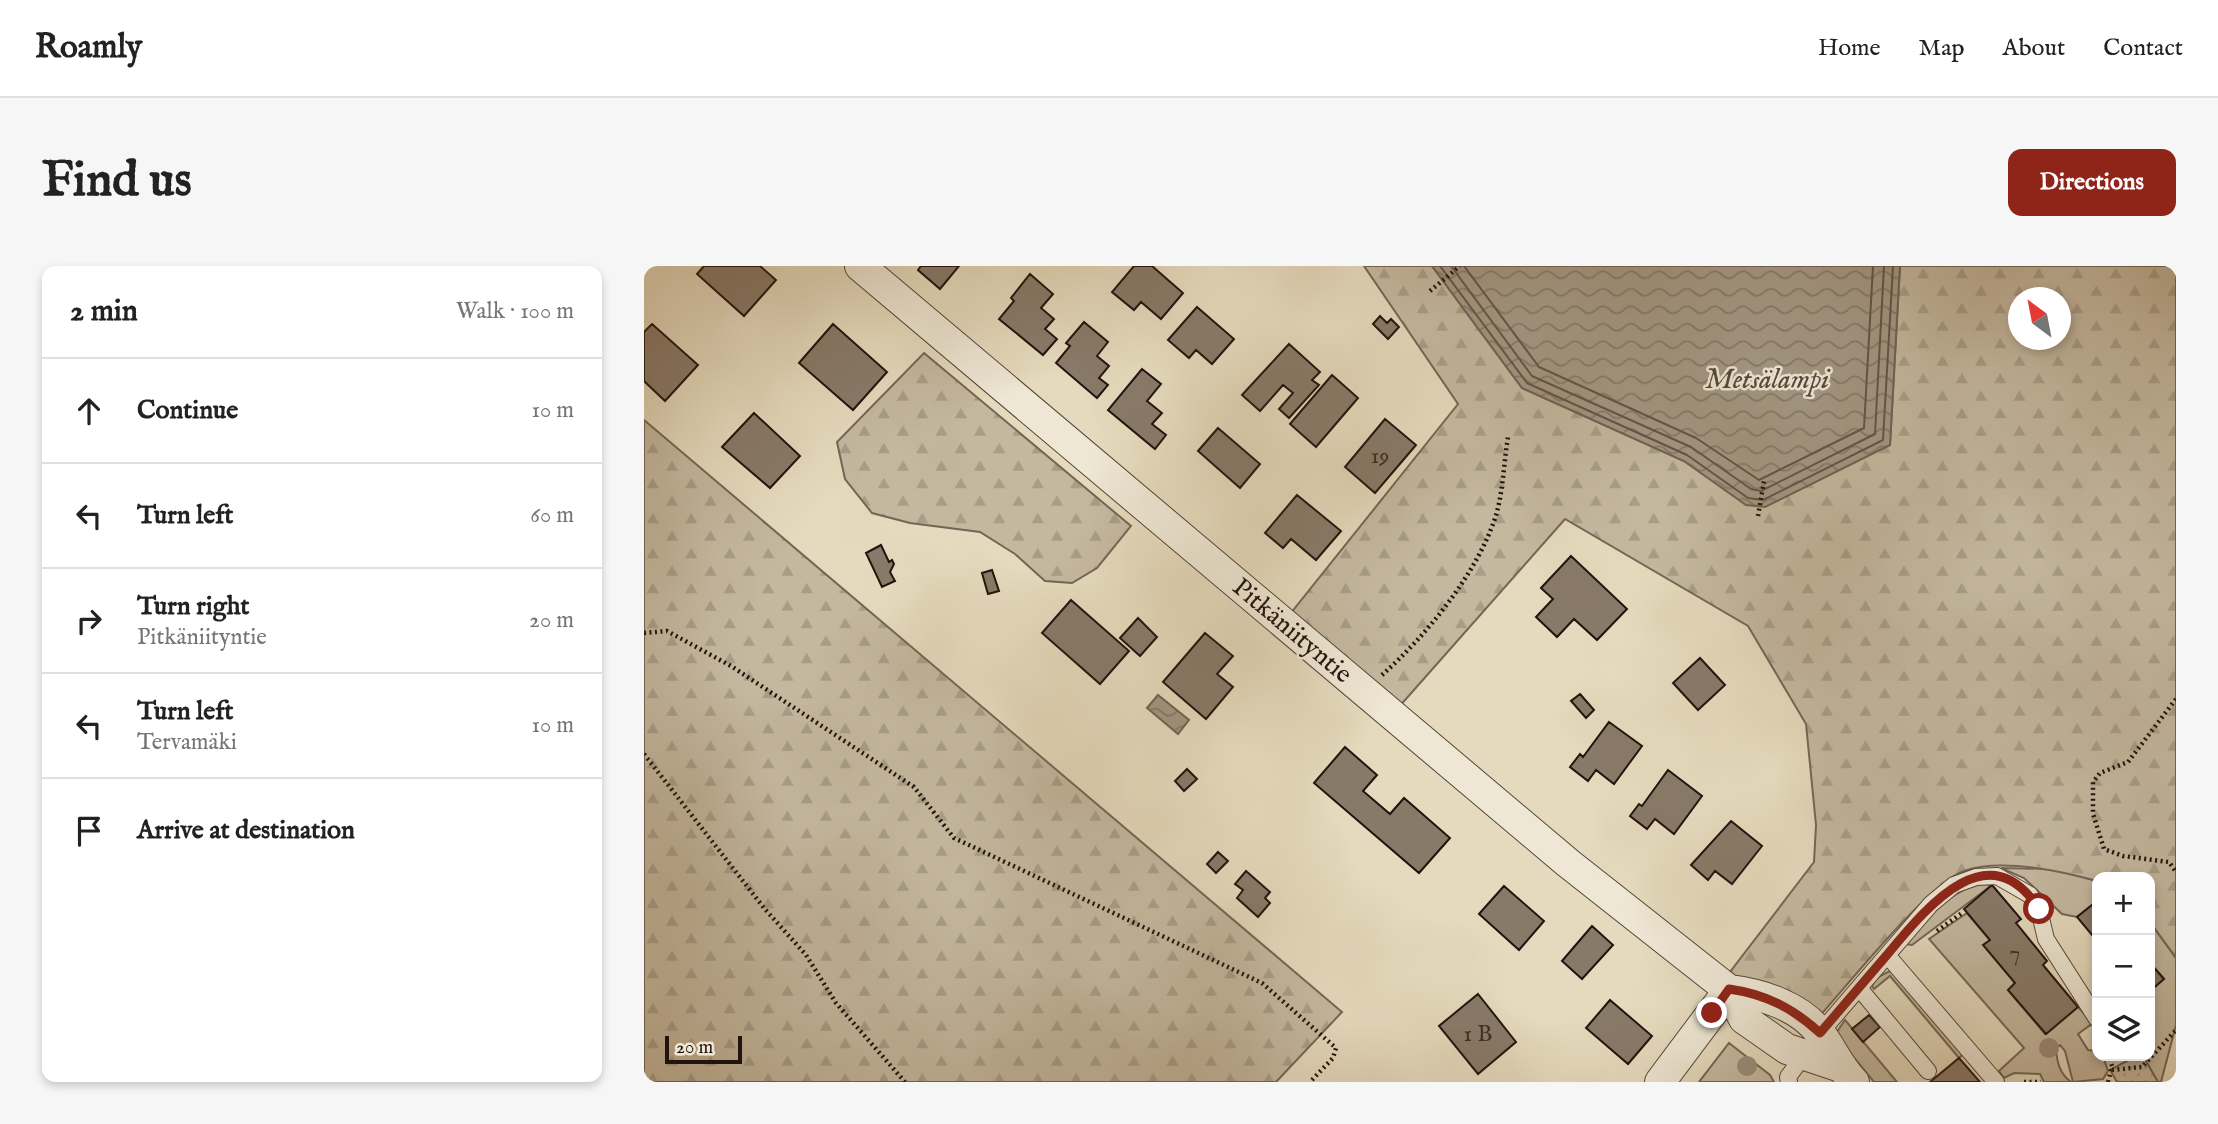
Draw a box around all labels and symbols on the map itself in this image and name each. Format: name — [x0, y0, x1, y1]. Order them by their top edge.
north arrow — [2008, 287, 2071, 350]
water label: Metsälampi — [1705, 363, 1831, 398]
house number: 19 — [1371, 442, 1389, 471]
street label: Pitkäniityntie — [1225, 571, 1359, 691]
route start — [2023, 893, 2054, 924]
house number: 7 — [2010, 939, 2020, 968]
route end — [1696, 997, 1727, 1028]
house number: 1 B — [1464, 1020, 1492, 1049]
scale bar — [665, 1033, 742, 1065]

